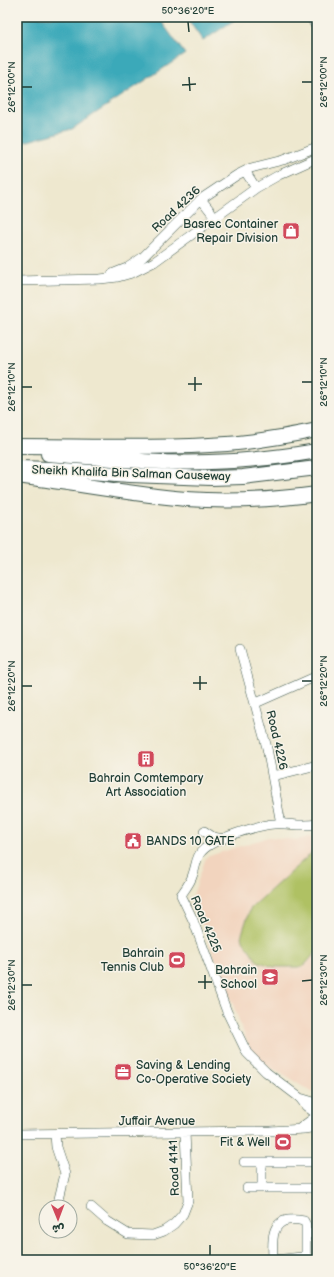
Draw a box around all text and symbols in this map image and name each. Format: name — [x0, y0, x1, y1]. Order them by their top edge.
text: 50°36'20"E — [162, 5, 215, 17]
text: 26°12'00"N — [318, 56, 330, 108]
text: 26°12'00"N — [6, 61, 18, 113]
street label: Road 4236 — [149, 183, 204, 236]
place label: Basrec Container Repair Division — [183, 217, 279, 246]
shop icon: Basrec Container Repair Division — [281, 221, 301, 241]
text: 26°12'10"N — [318, 357, 330, 407]
text: 26°12'10"N — [6, 362, 18, 412]
street label: Sheikh Khalifa Bin Salman Causeway — [31, 463, 231, 484]
text: 26°12'20"N — [318, 655, 330, 707]
text: 26°12'20"N — [6, 660, 18, 712]
street label: Road 4226 — [262, 709, 291, 772]
building icon: Bahrain Comtempary Art Association — [136, 749, 156, 769]
place label: Bahrain Comtempary Art Association — [88, 771, 204, 800]
public building icon: BANDS 10 GATE — [123, 831, 143, 851]
place label: BANDS 10 GATE — [146, 834, 235, 849]
street label: Road 4225 — [187, 893, 224, 955]
place label: Bahrain Tennis Club — [101, 946, 164, 975]
sports icon: Bahrain Tennis Club — [167, 950, 187, 970]
text: 26°12'30"N — [318, 954, 330, 1006]
text: 26°12'30"N — [6, 959, 18, 1011]
place label: Bahrain School — [215, 963, 257, 992]
school or university icon: Bahrain School — [260, 967, 280, 987]
place label: Saving & Lending Co-Operative Society — [136, 1058, 252, 1087]
office icon: Saving & Lending Co-Operative Society — [113, 1062, 133, 1082]
street label: Juffair Avenue — [119, 1114, 195, 1129]
sports icon: Fit & Well — [273, 1132, 293, 1152]
place label: Fit & Well — [220, 1135, 270, 1150]
street label: Road 4141 — [166, 1140, 183, 1196]
north arrow — [38, 1199, 78, 1239]
text: ش — [52, 1222, 64, 1235]
text: 50°36'20"E — [184, 1261, 237, 1273]

